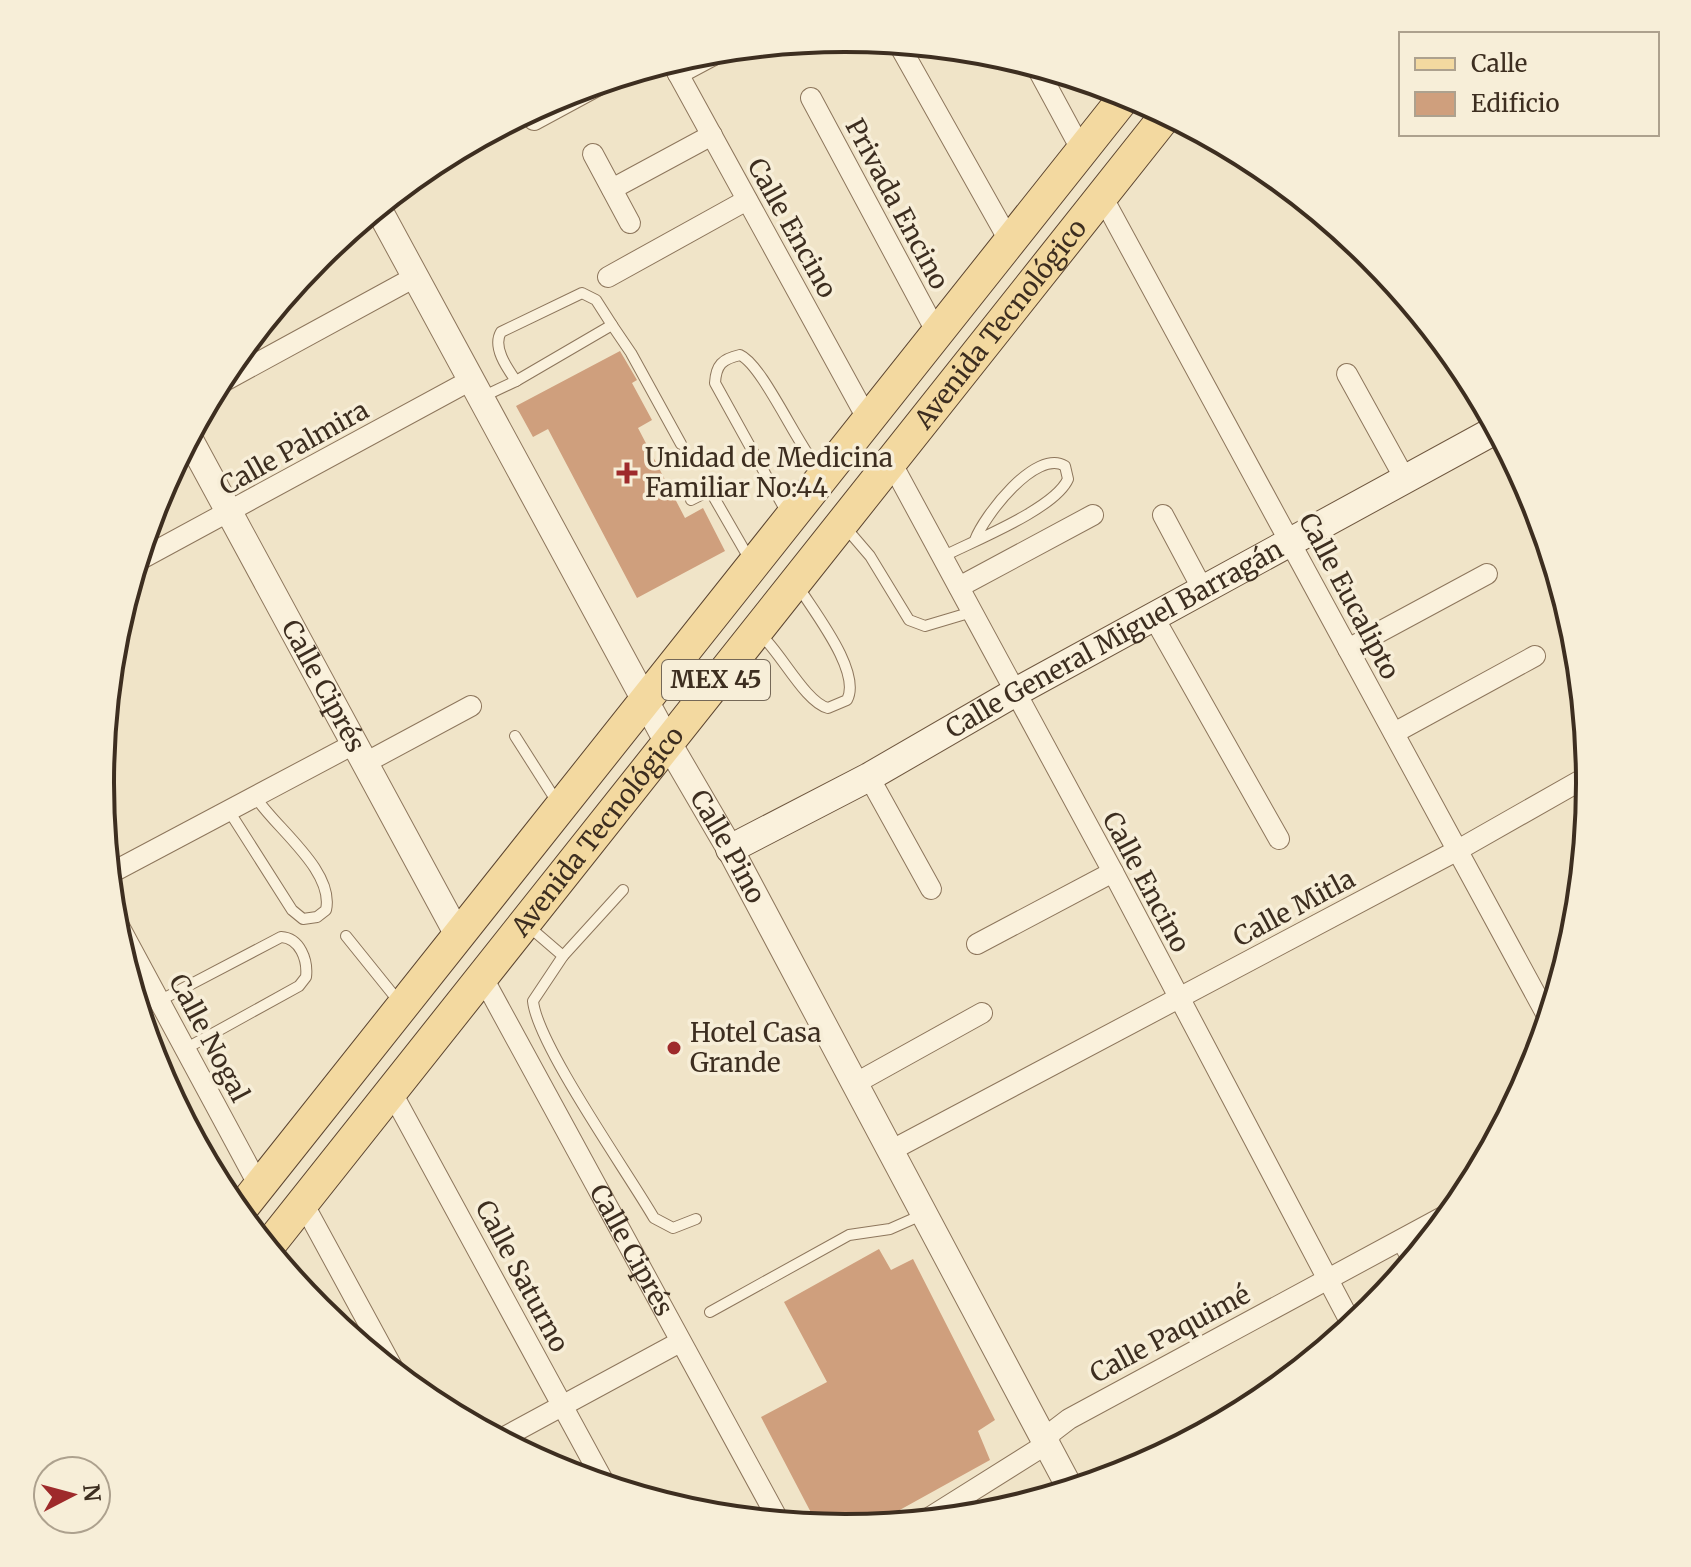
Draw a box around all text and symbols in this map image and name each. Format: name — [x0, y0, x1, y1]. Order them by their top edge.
legend — [1399, 32, 1659, 136]
text: Calle — [1471, 48, 1527, 79]
text: Edificio — [1471, 88, 1559, 119]
street label: Privada Encino — [839, 113, 956, 295]
street label: Calle Encino — [741, 152, 844, 303]
street label: Avenida Tecnológico — [906, 212, 1094, 436]
street label: Calle Palmira — [213, 393, 374, 502]
place label: Unidad de Medicina Familiar No:44 — [645, 441, 893, 504]
marker: Unidad de Medicina Familiar No:44 — [616, 462, 638, 484]
street label: Calle Eucalipto — [1292, 507, 1407, 685]
street label: Calle General Miguel Barragán — [939, 532, 1289, 745]
street label: Calle Ciprés — [275, 614, 373, 758]
road number: MEX 45 — [662, 660, 770, 700]
street label: Avenida Tecnológico — [503, 719, 691, 943]
street label: Calle Pino — [683, 784, 773, 909]
street label: Calle Encino — [1096, 806, 1197, 958]
street label: Calle Mitla — [1227, 862, 1360, 953]
street label: Calle Nogal — [162, 968, 257, 1107]
place label: Hotel Casa Grande — [690, 1016, 821, 1079]
marker: Hotel Casa Grande — [665, 1039, 683, 1057]
street label: Calle Ciprés — [583, 1178, 681, 1322]
street label: Calle Saturno — [469, 1194, 576, 1357]
street label: Calle Paquimé — [1084, 1277, 1256, 1390]
north arrow — [32, 1455, 112, 1535]
text: N — [77, 1483, 107, 1504]

